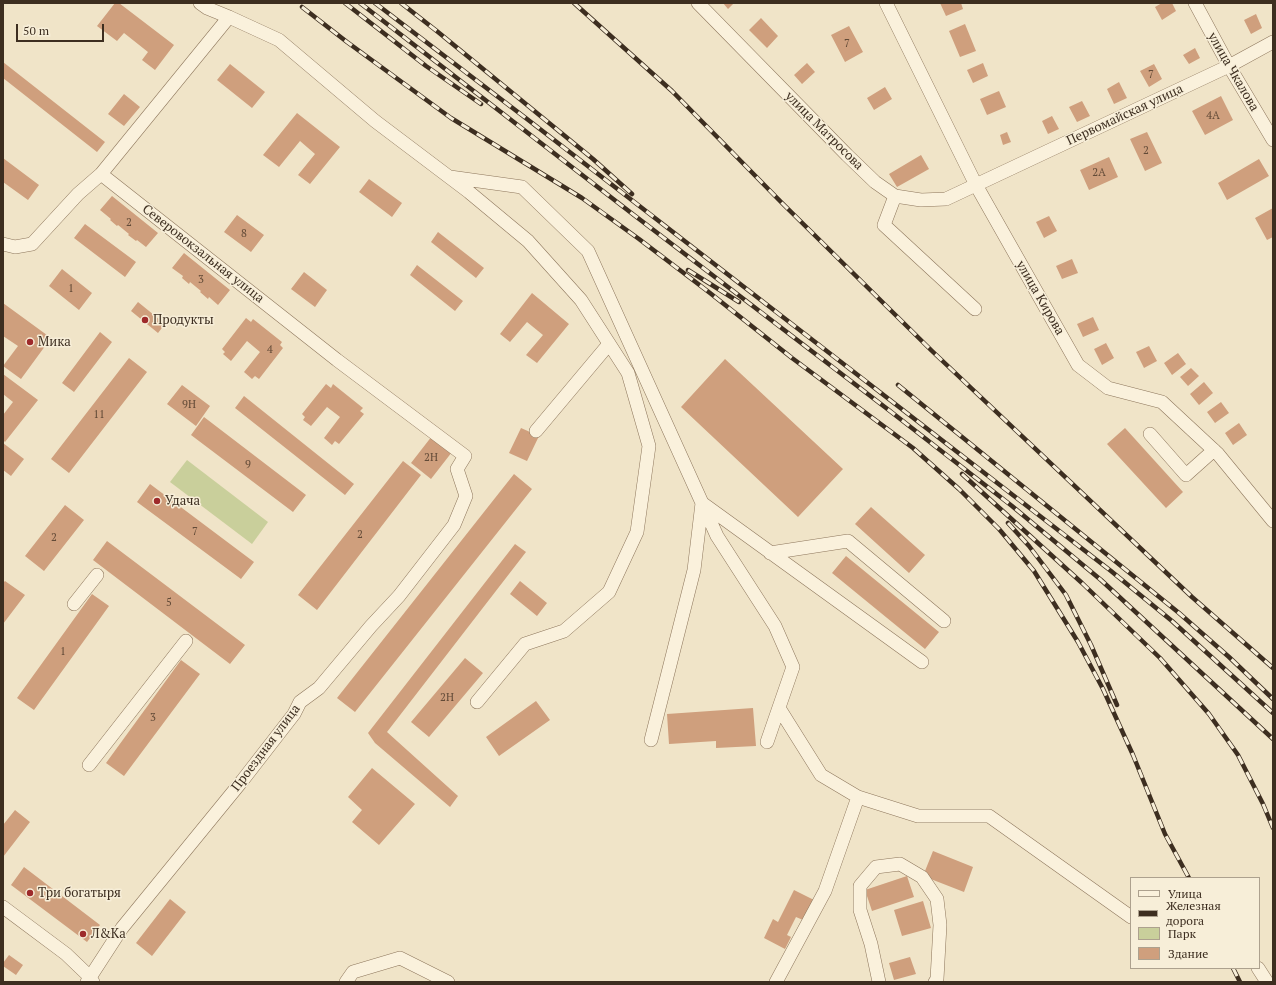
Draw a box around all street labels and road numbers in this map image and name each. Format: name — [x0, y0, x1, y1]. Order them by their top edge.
street label: улица Чкалова — [1204, 30, 1262, 114]
street label: Первомайская улица — [1064, 81, 1186, 149]
street label: улица Матросова — [782, 89, 866, 173]
street label: Северовокзальная улица — [139, 202, 267, 306]
street label: улица Кирова — [1012, 258, 1068, 338]
street label: Проездная улица — [228, 702, 304, 794]

